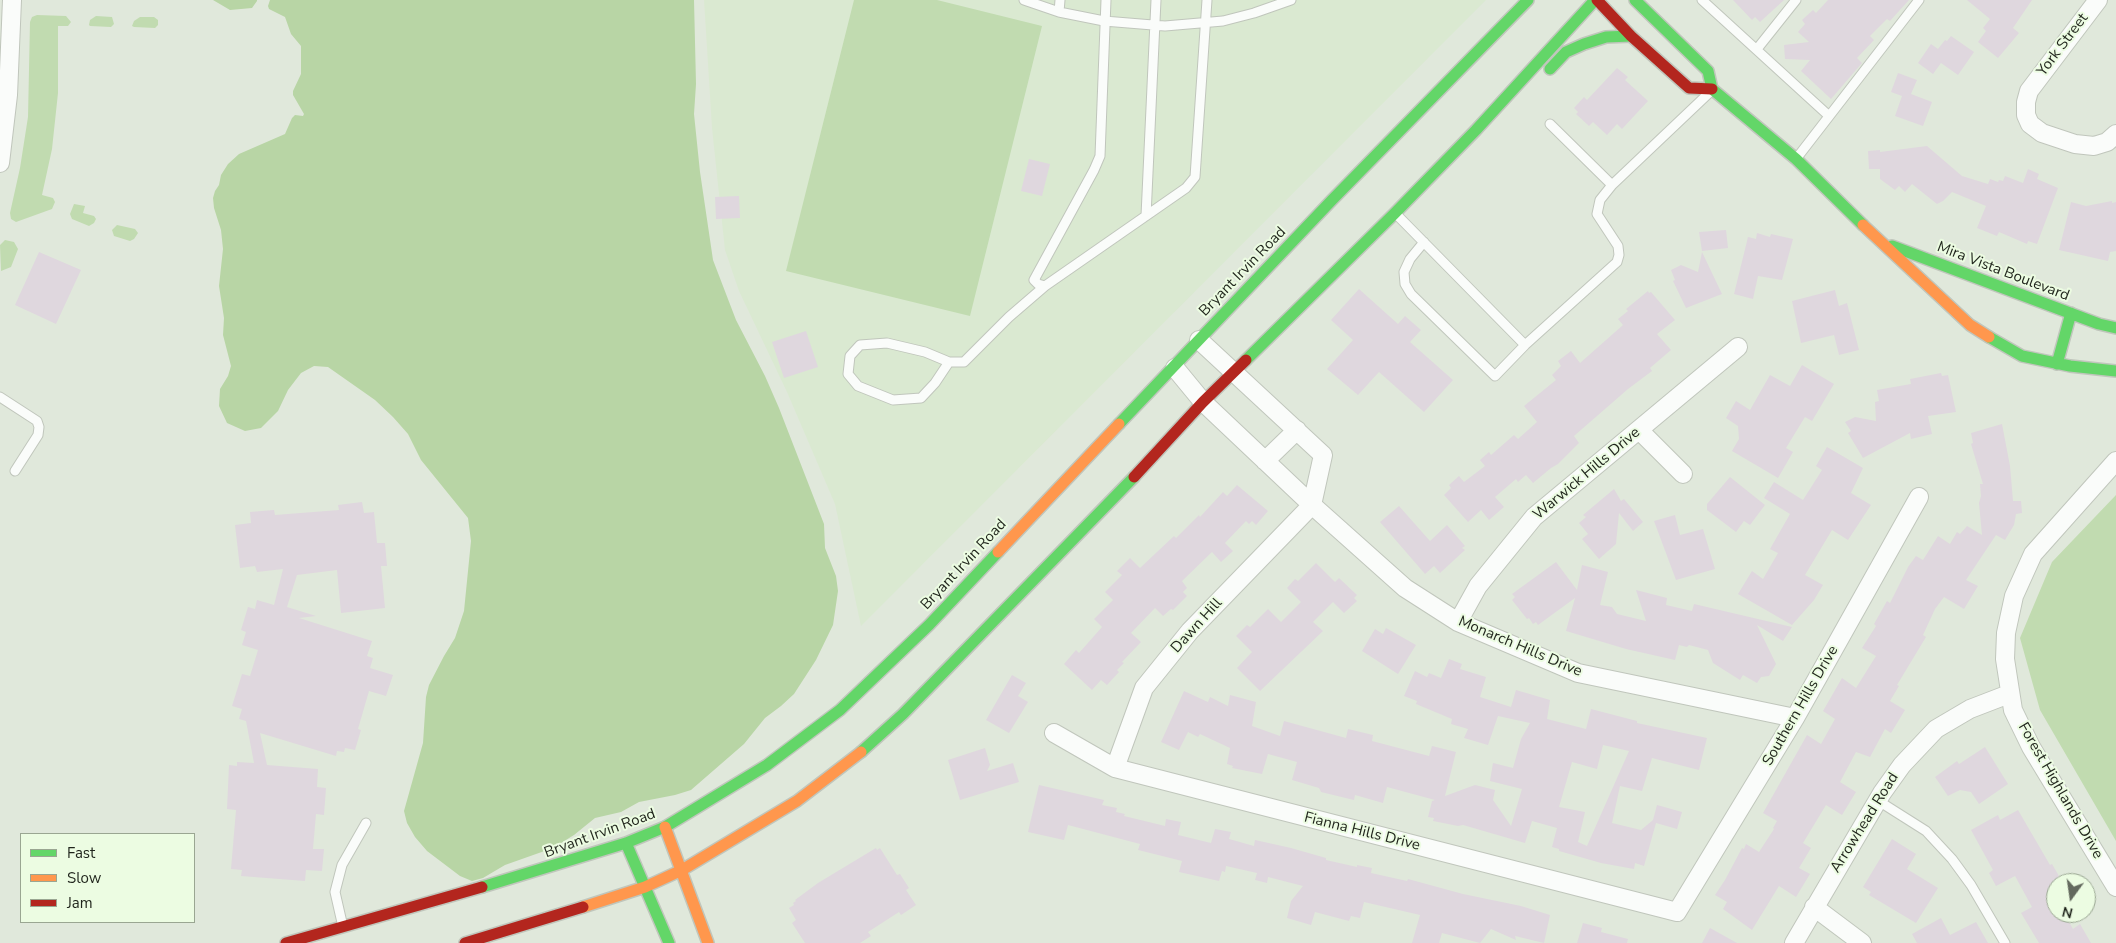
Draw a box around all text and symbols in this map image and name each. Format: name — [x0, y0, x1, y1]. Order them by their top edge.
street label: York Street — [2034, 10, 2092, 80]
street label: Bryant Irvin Road — [1196, 224, 1290, 320]
street label: Mira Vista Boulevard — [1934, 238, 2072, 306]
street label: Warwick Hills Drive — [1530, 424, 1644, 524]
street label: Bryant Irvin Road — [917, 516, 1011, 614]
street label: Dawn Hill — [1168, 595, 1226, 657]
street label: Monarch Hills Drive — [1455, 613, 1585, 681]
street label: Southern Hills Drive — [1759, 643, 1843, 769]
street label: Forest Highlands Drive — [2014, 720, 2106, 862]
street label: Arrowhead Road — [1827, 770, 1903, 876]
street label: Bryant Irvin Road — [542, 805, 658, 863]
street label: Fianna Hills Drive — [1302, 809, 1422, 855]
legend — [20, 833, 195, 923]
text: Fast — [67, 843, 95, 863]
text: Slow — [67, 868, 101, 888]
north arrow — [2046, 873, 2096, 923]
text: Jam — [67, 893, 93, 913]
text: N — [2060, 902, 2075, 923]

